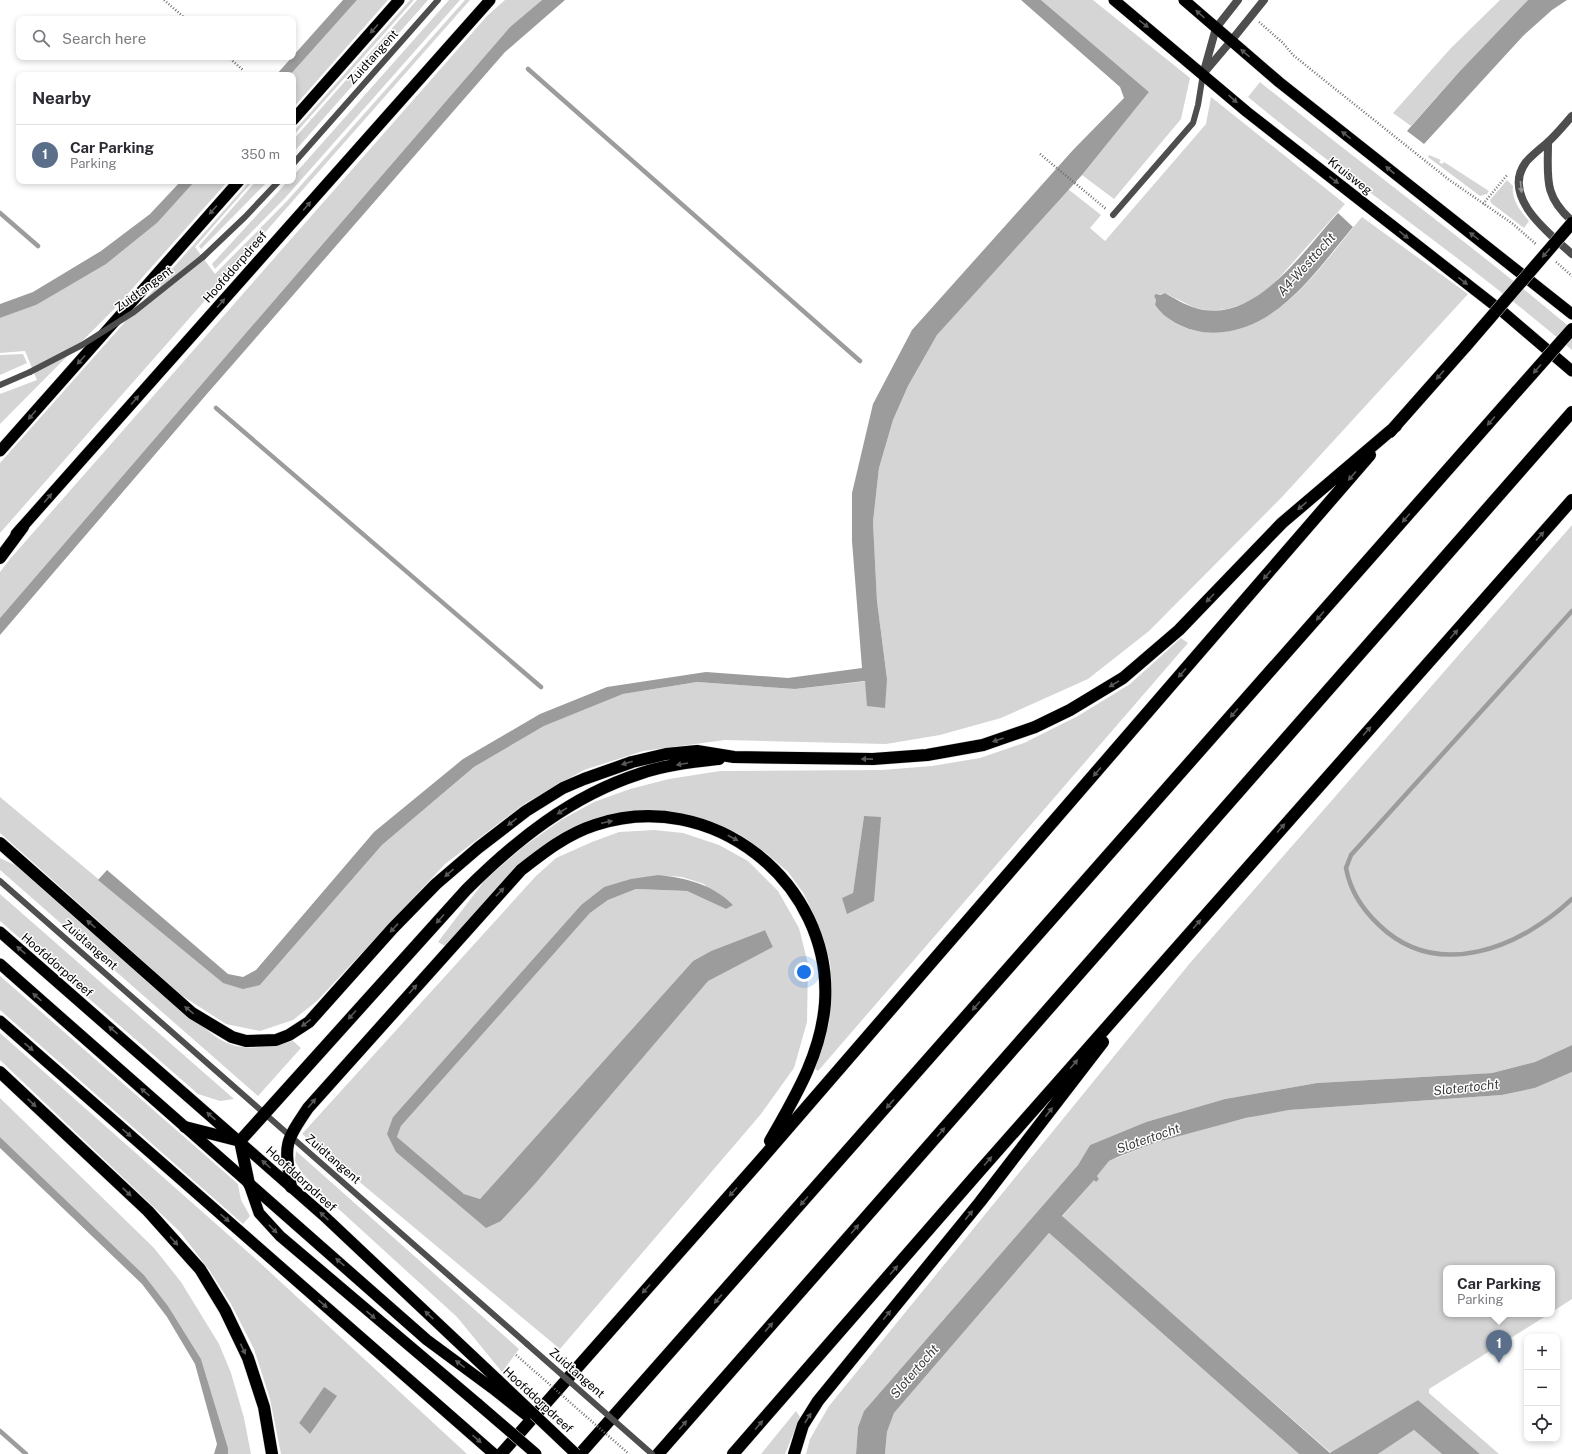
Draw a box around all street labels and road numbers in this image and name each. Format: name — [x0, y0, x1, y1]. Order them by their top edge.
street label: Zuidtangent — [345, 27, 401, 87]
street label: Kruisweg — [1325, 154, 1375, 198]
street label: Hoofddorpdreef — [200, 228, 270, 306]
street label: Zuidtangent — [112, 263, 176, 315]
street label: Zuidtangent — [60, 917, 121, 973]
street label: Hoofddorpdreef — [18, 930, 96, 1000]
street label: Zuidtangent — [303, 1131, 364, 1187]
street label: Hoofddorpdreef — [263, 1144, 339, 1214]
street label: Zuidtangent — [547, 1345, 608, 1401]
street label: Hoofddorpdreef — [500, 1364, 576, 1436]

